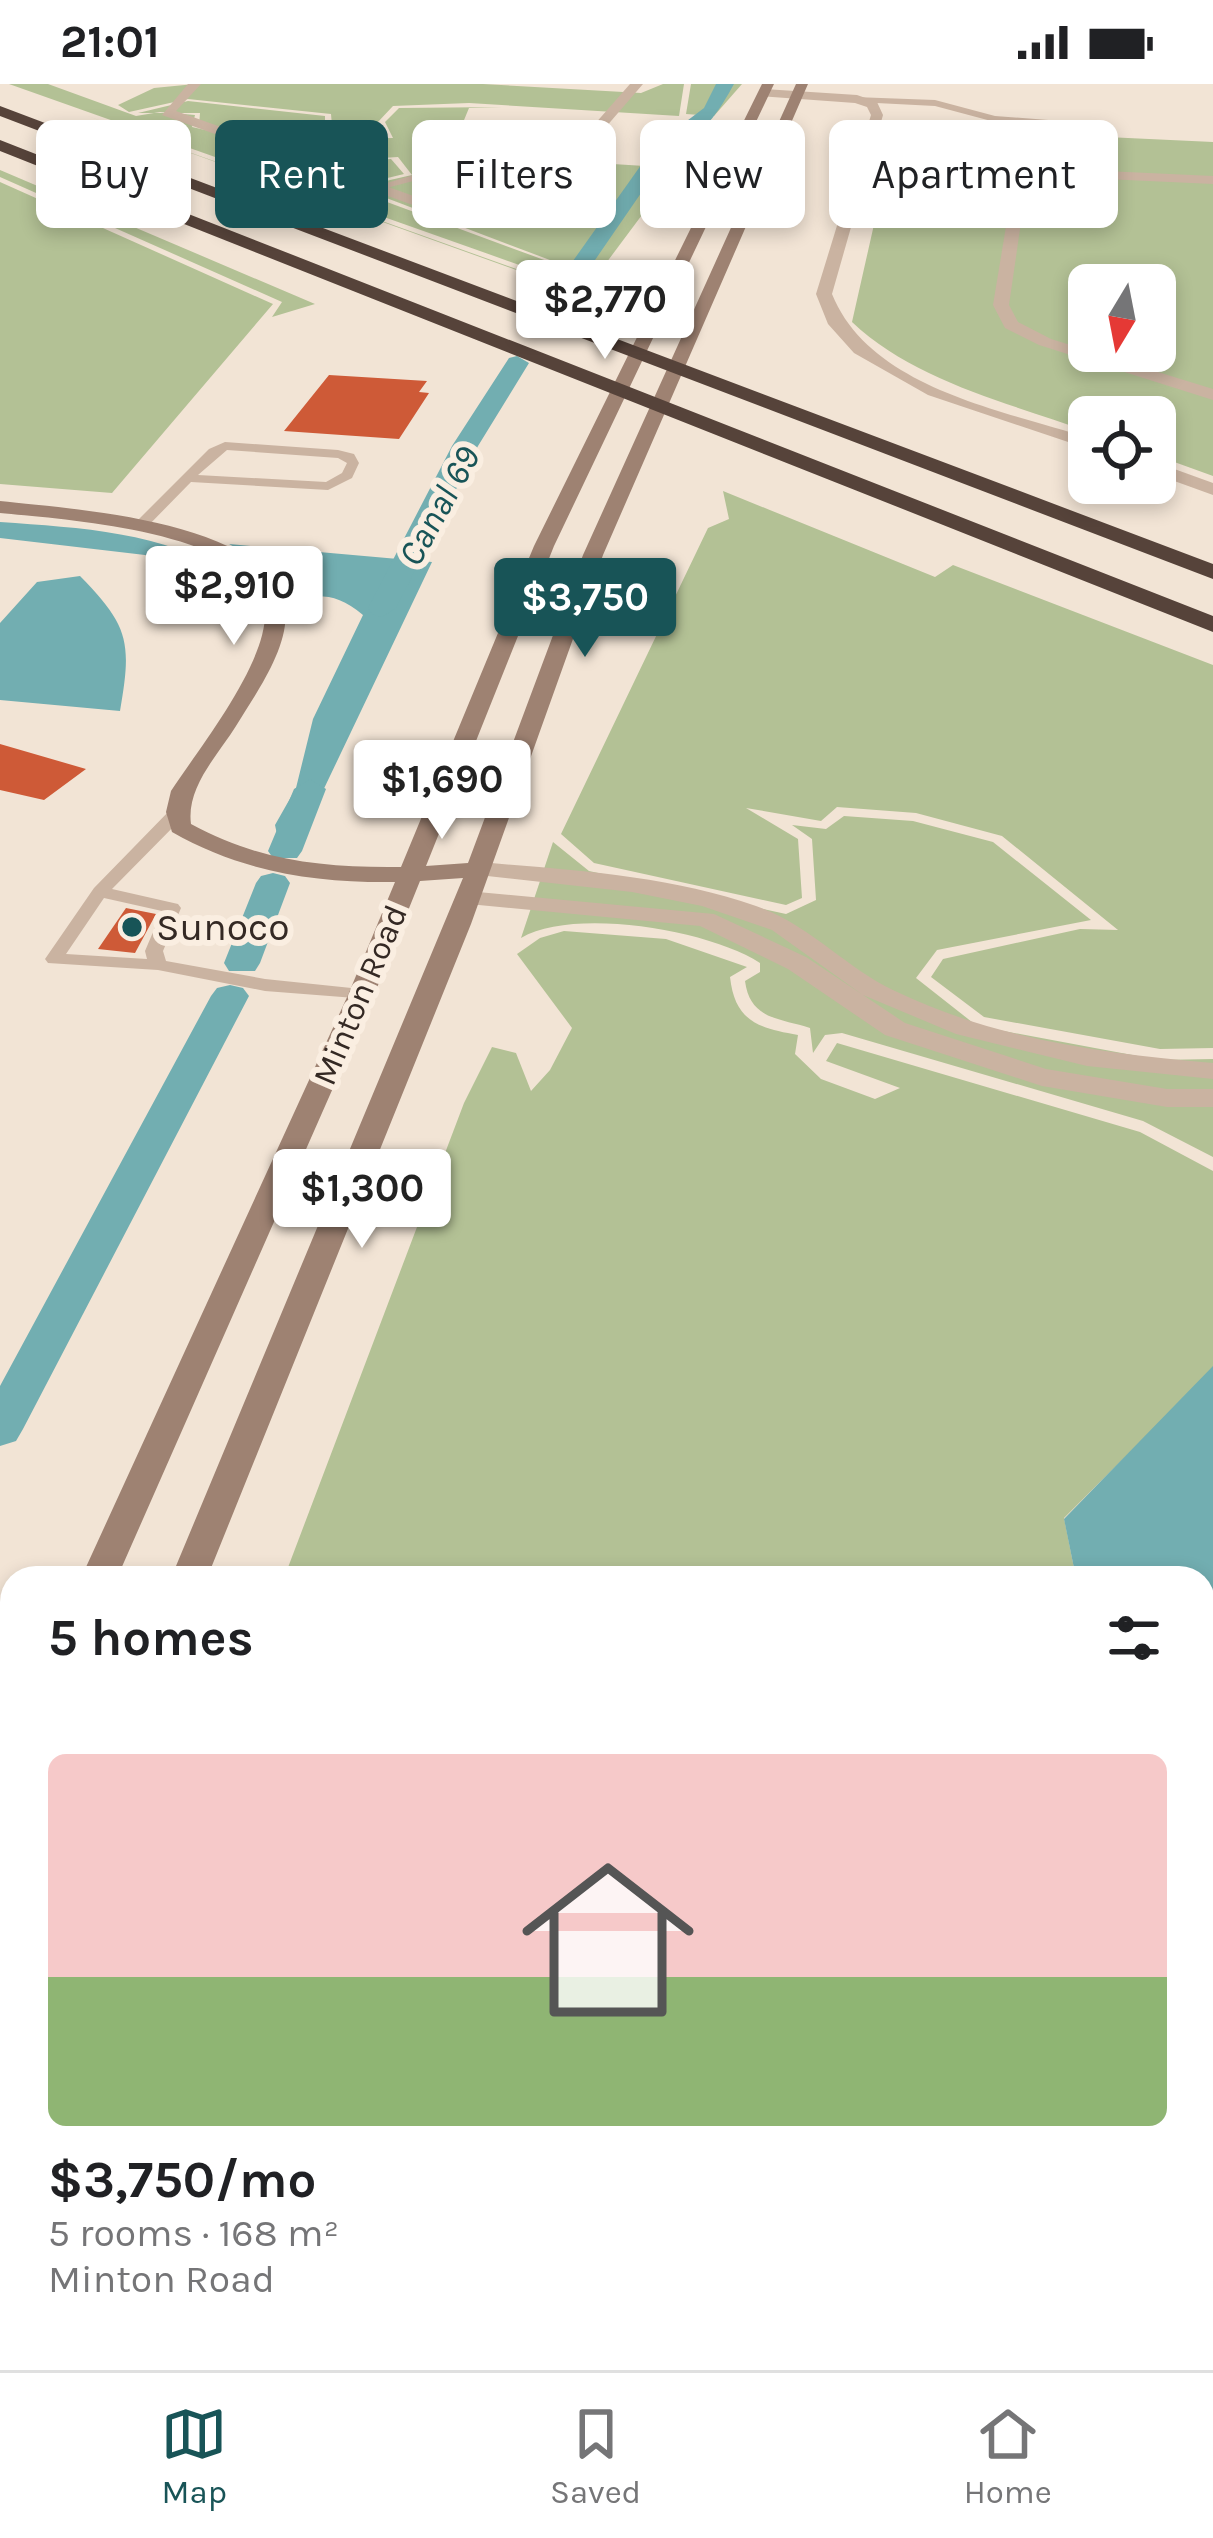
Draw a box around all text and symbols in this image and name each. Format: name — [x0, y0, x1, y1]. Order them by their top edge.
text: 21:01 — [60, 16, 160, 68]
chip: Buy — [36, 120, 191, 228]
chip: Rent — [215, 120, 388, 228]
chip: Filters — [412, 120, 616, 228]
chip: New — [640, 120, 805, 228]
chip: Apartment — [829, 120, 1118, 228]
pin: $2,770 — [507, 260, 703, 362]
north arrow — [1068, 264, 1176, 372]
map controls — [1068, 264, 1176, 504]
text: $2,770 — [543, 276, 667, 322]
button: locate — [1068, 396, 1176, 504]
water label: Canal 69 — [389, 439, 489, 573]
pin: $2,910 — [136, 546, 332, 648]
pin: $3,750 — [487, 558, 683, 660]
text: $2,910 — [173, 562, 295, 608]
text: $3,750 — [521, 574, 649, 620]
pin: $1,690 — [344, 740, 540, 842]
text: $1,690 — [381, 756, 503, 802]
street label: Minton Road — [305, 899, 415, 1091]
place label: Sunoco — [156, 904, 289, 950]
marker: Sunoco — [119, 914, 145, 940]
pin: $1,300 — [264, 1149, 460, 1251]
text: $1,300 — [300, 1165, 424, 1211]
icon: filters — [1101, 1605, 1167, 1671]
text: 5 homes — [48, 1608, 254, 1668]
icon: home — [500, 1832, 716, 2048]
text: $3,750/mo — [48, 2150, 316, 2210]
text: 5 rooms · 168 m² — [48, 2210, 339, 2256]
text: Minton Road — [48, 2256, 275, 2302]
tab: Map — [161, 2401, 227, 2511]
tab: Saved — [550, 2401, 641, 2511]
tab: Home — [964, 2401, 1052, 2511]

